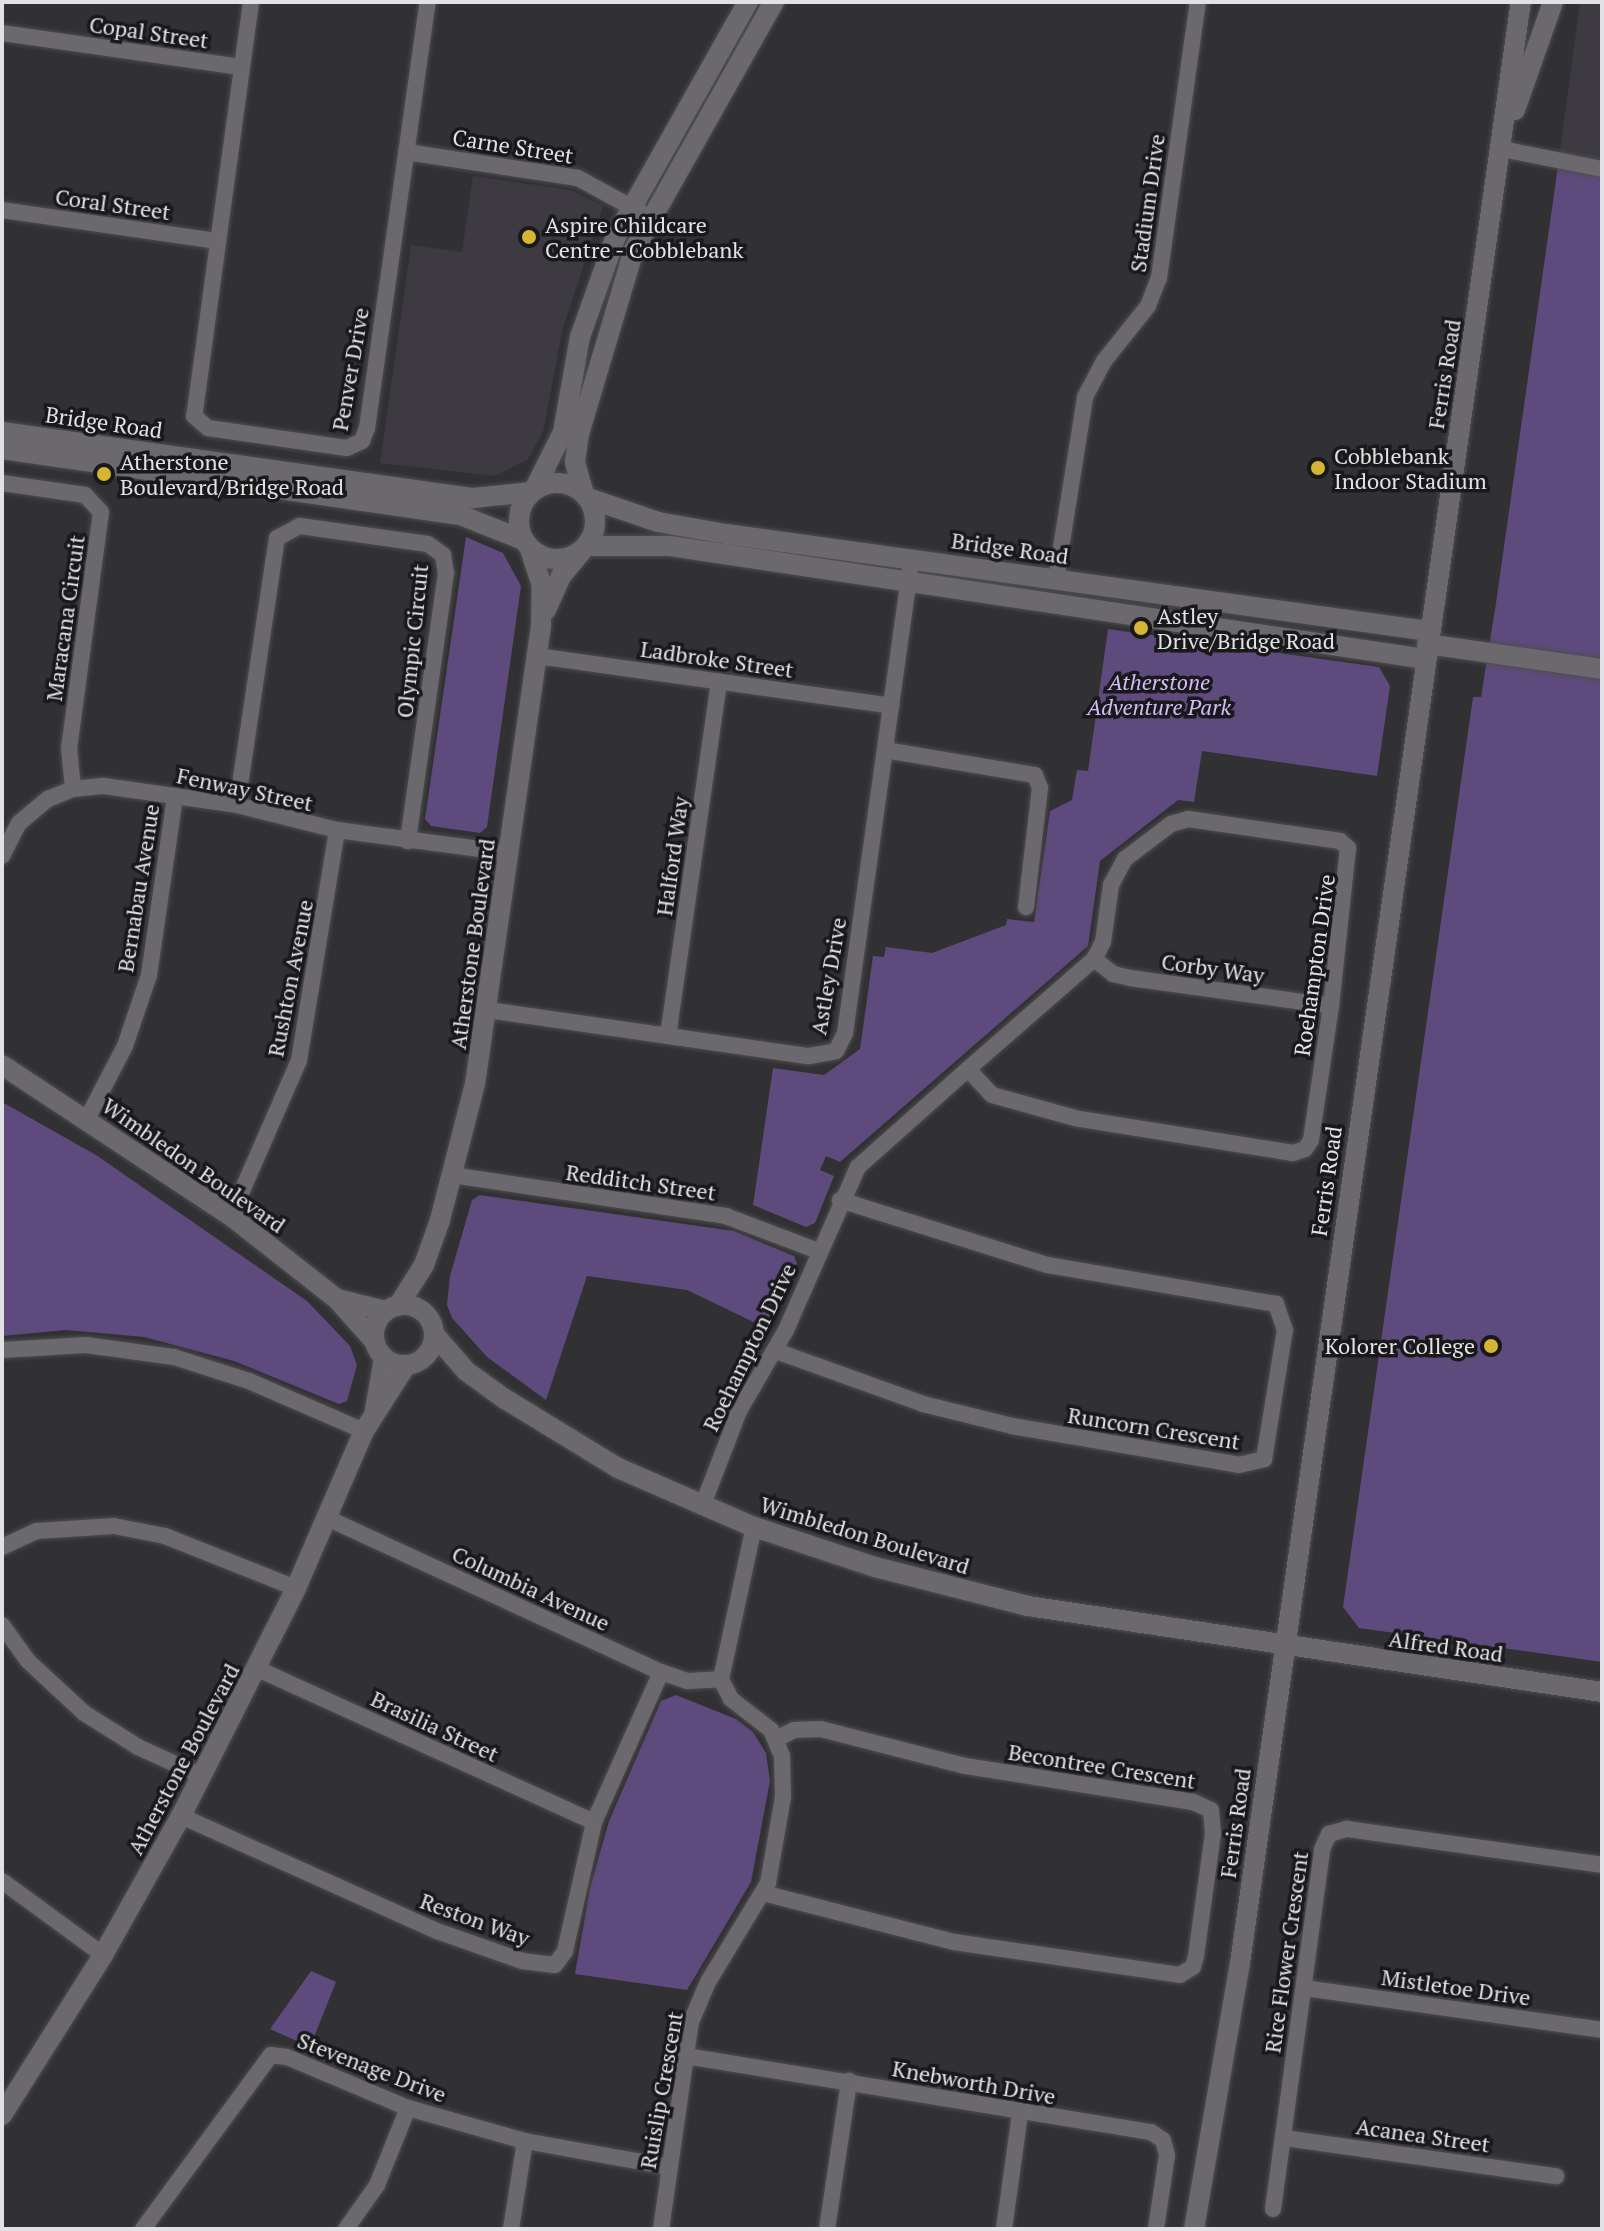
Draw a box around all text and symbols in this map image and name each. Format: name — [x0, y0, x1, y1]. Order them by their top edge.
street label: Copal Street — [88, 11, 210, 53]
street label: Carne Street — [451, 123, 575, 169]
street label: Stadium Drive — [1124, 132, 1170, 274]
street label: Coral Street — [54, 183, 172, 225]
place label: Aspire Childcare Centre - Cobblebank — [545, 211, 745, 262]
marker: Aspire Childcare Centre - Cobblebank — [520, 228, 538, 246]
street label: Penver Drive — [326, 305, 374, 433]
street label: Ferris Road — [1422, 317, 1466, 431]
street label: Bridge Road — [44, 401, 164, 443]
place label: Cobblebank Indoor Stadium — [1334, 442, 1487, 494]
place label: Atherstone Boulevard/Bridge Road — [120, 448, 344, 500]
marker: Cobblebank Indoor Stadium — [1309, 459, 1327, 477]
marker: Atherstone Boulevard/Bridge Road — [95, 465, 113, 483]
street label: Bridge Road — [950, 527, 1070, 569]
street label: Maracana Circuit — [40, 533, 90, 703]
street label: Olympic Circuit — [391, 563, 433, 719]
place label: Astley Drive/Bridge Road — [1157, 602, 1335, 654]
marker: Astley Drive/Bridge Road — [1132, 619, 1150, 637]
street label: Ladbroke Street — [639, 635, 795, 683]
park label: Atherstone Adventure Park — [1087, 668, 1231, 720]
street label: Fenway Street — [175, 762, 315, 816]
street label: Halford Way — [651, 795, 693, 917]
street label: Bernabau Avenue — [112, 802, 164, 974]
street label: Atherstone Boulevard — [444, 837, 500, 1051]
street label: Roehampton Drive — [1288, 872, 1340, 1058]
street label: Rushton Avenue — [262, 897, 318, 1059]
street label: Astley Drive — [805, 915, 851, 1037]
street label: Corby Way — [1160, 948, 1266, 988]
street label: Wimbledon Boulevard — [97, 1092, 291, 1238]
street label: Ferris Road — [1305, 1124, 1347, 1238]
street label: Redditch Street — [564, 1158, 718, 1206]
street label: Roehampton Drive — [697, 1259, 801, 1435]
place label: Kolorer College — [1325, 1333, 1475, 1359]
marker: Kolorer College — [1482, 1337, 1500, 1355]
street label: Runcorn Crescent — [1066, 1401, 1242, 1455]
street label: Wimbledon Boulevard — [757, 1491, 973, 1579]
street label: Columbia Avenue — [448, 1540, 614, 1636]
street label: Alfred Road — [1387, 1625, 1505, 1667]
street label: Atherstone Boulevard — [121, 1659, 245, 1859]
street label: Brasilia Street — [367, 1685, 503, 1767]
street label: Becontree Crescent — [1007, 1738, 1197, 1794]
street label: Ferris Road — [1214, 1766, 1256, 1880]
street label: Rice Flower Crescent — [1259, 1849, 1313, 2055]
street label: Reston Way — [417, 1887, 533, 1951]
street label: Mistletoe Drive — [1380, 1963, 1532, 2011]
street label: Ruislip Crescent — [634, 2009, 688, 2171]
street label: Stevenage Drive — [294, 2027, 450, 2107]
street label: Knebworth Drive — [890, 2055, 1058, 2109]
street label: Acanea Street — [1354, 2113, 1492, 2157]

